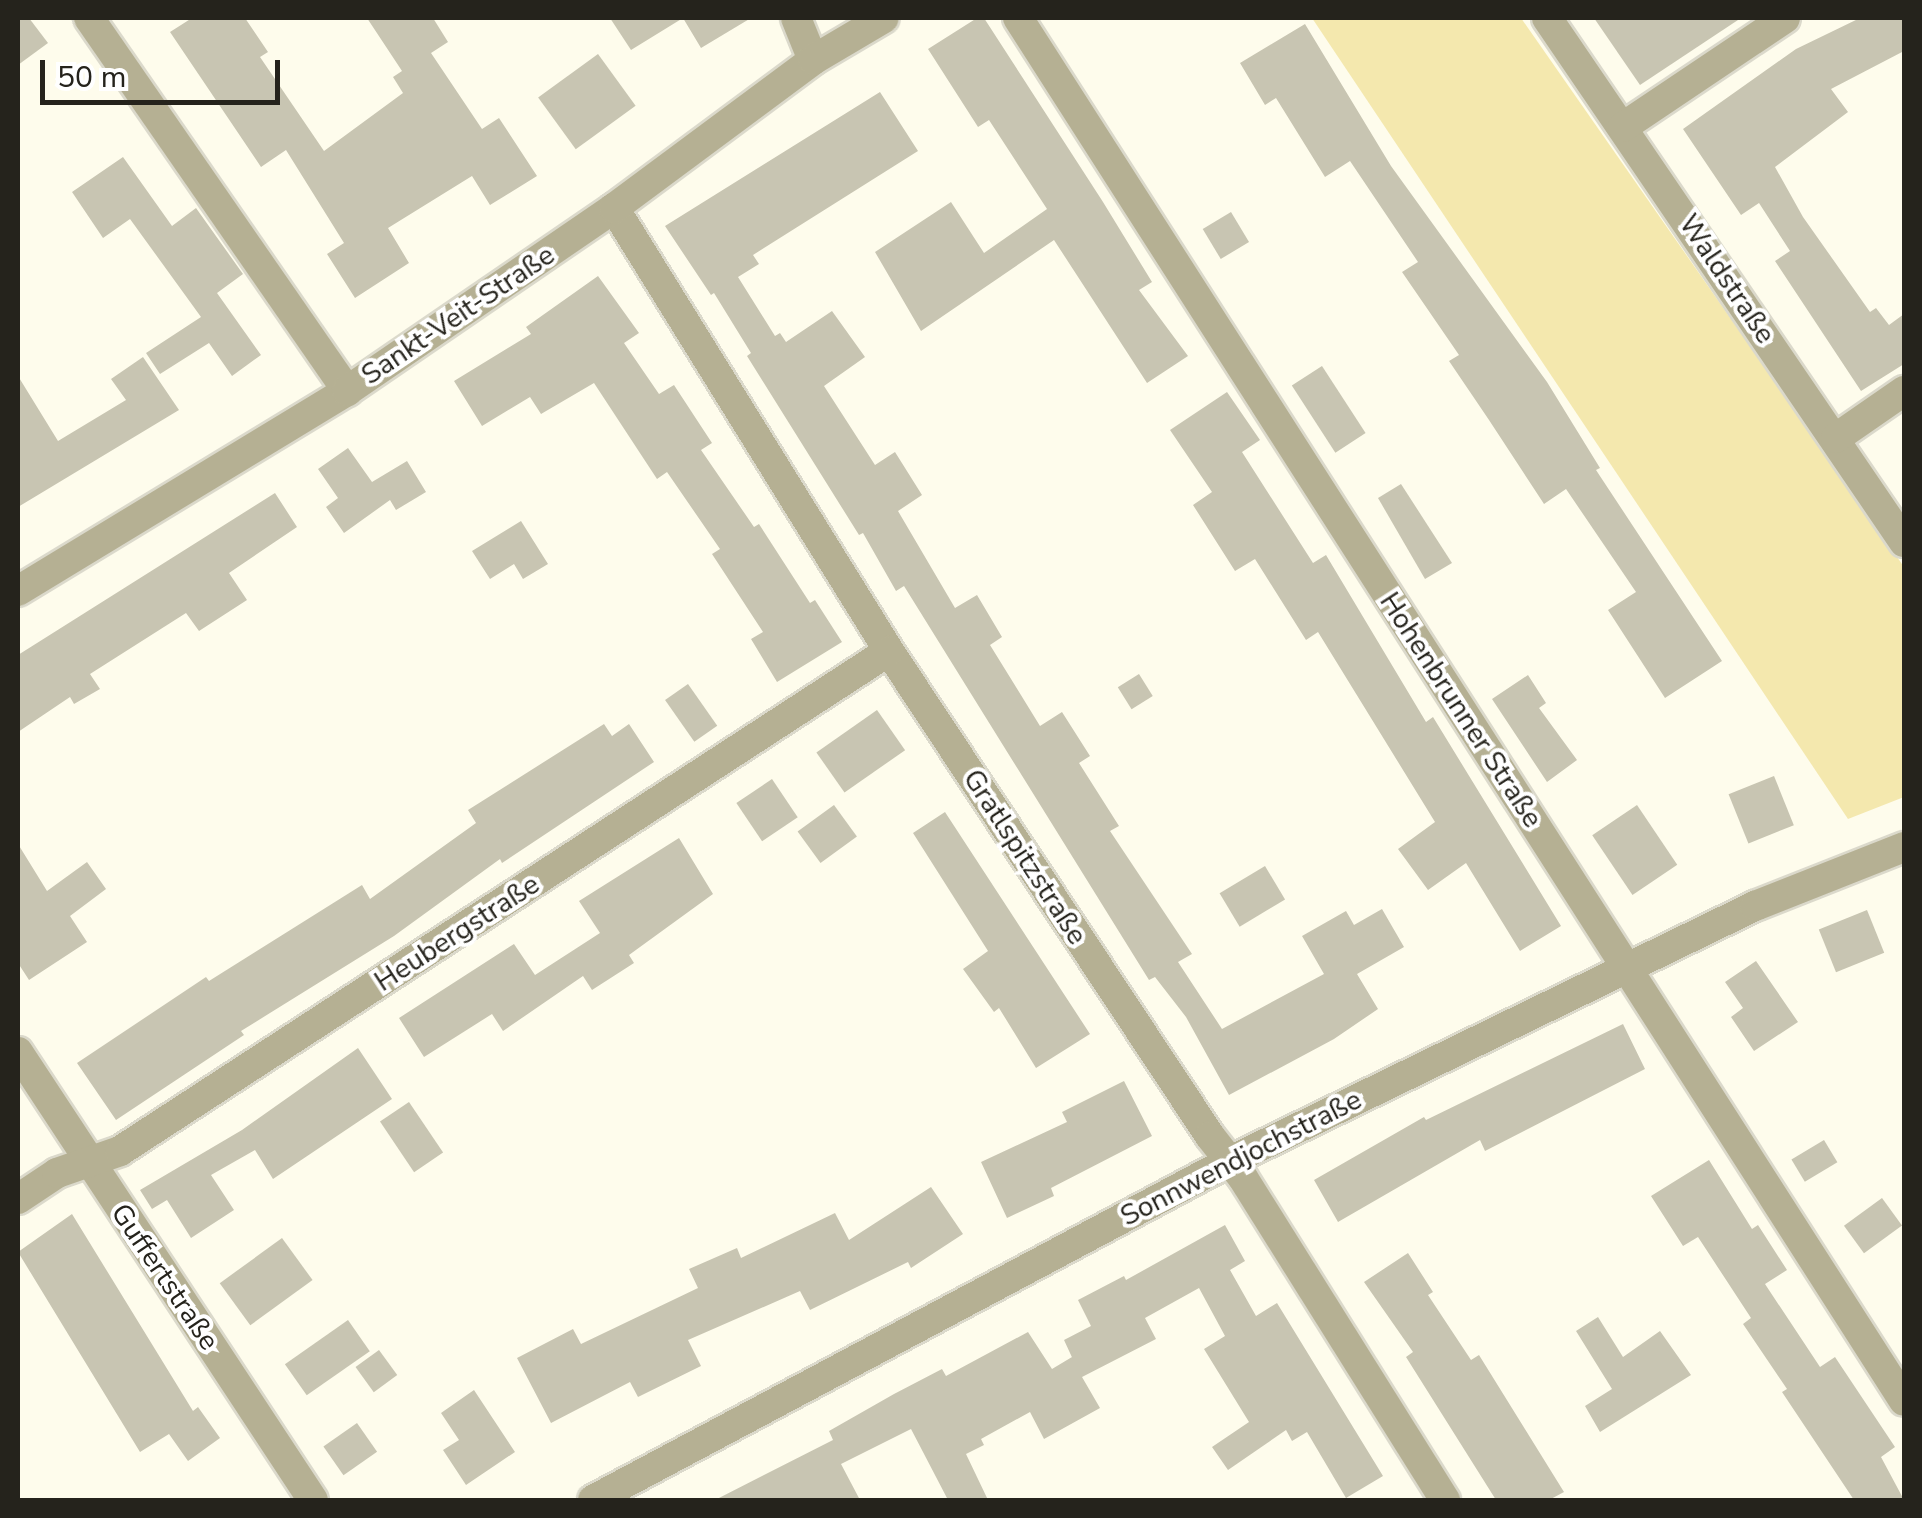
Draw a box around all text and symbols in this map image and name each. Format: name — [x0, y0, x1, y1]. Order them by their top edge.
scale bar — [45, 40, 285, 102]
text: 50 m — [57, 57, 126, 98]
street label: Waldstraße — [1672, 208, 1782, 350]
street label: Sankt-Veit-Straße — [355, 238, 561, 392]
street label: Hohenbrunner Straße — [1372, 586, 1550, 834]
street label: Gratlspitzstraße — [956, 763, 1094, 951]
street label: Heubergstraße — [368, 867, 546, 999]
street label: Sonnwendjochstraße — [1115, 1083, 1367, 1233]
street label: Guffertstraße — [104, 1197, 226, 1357]

